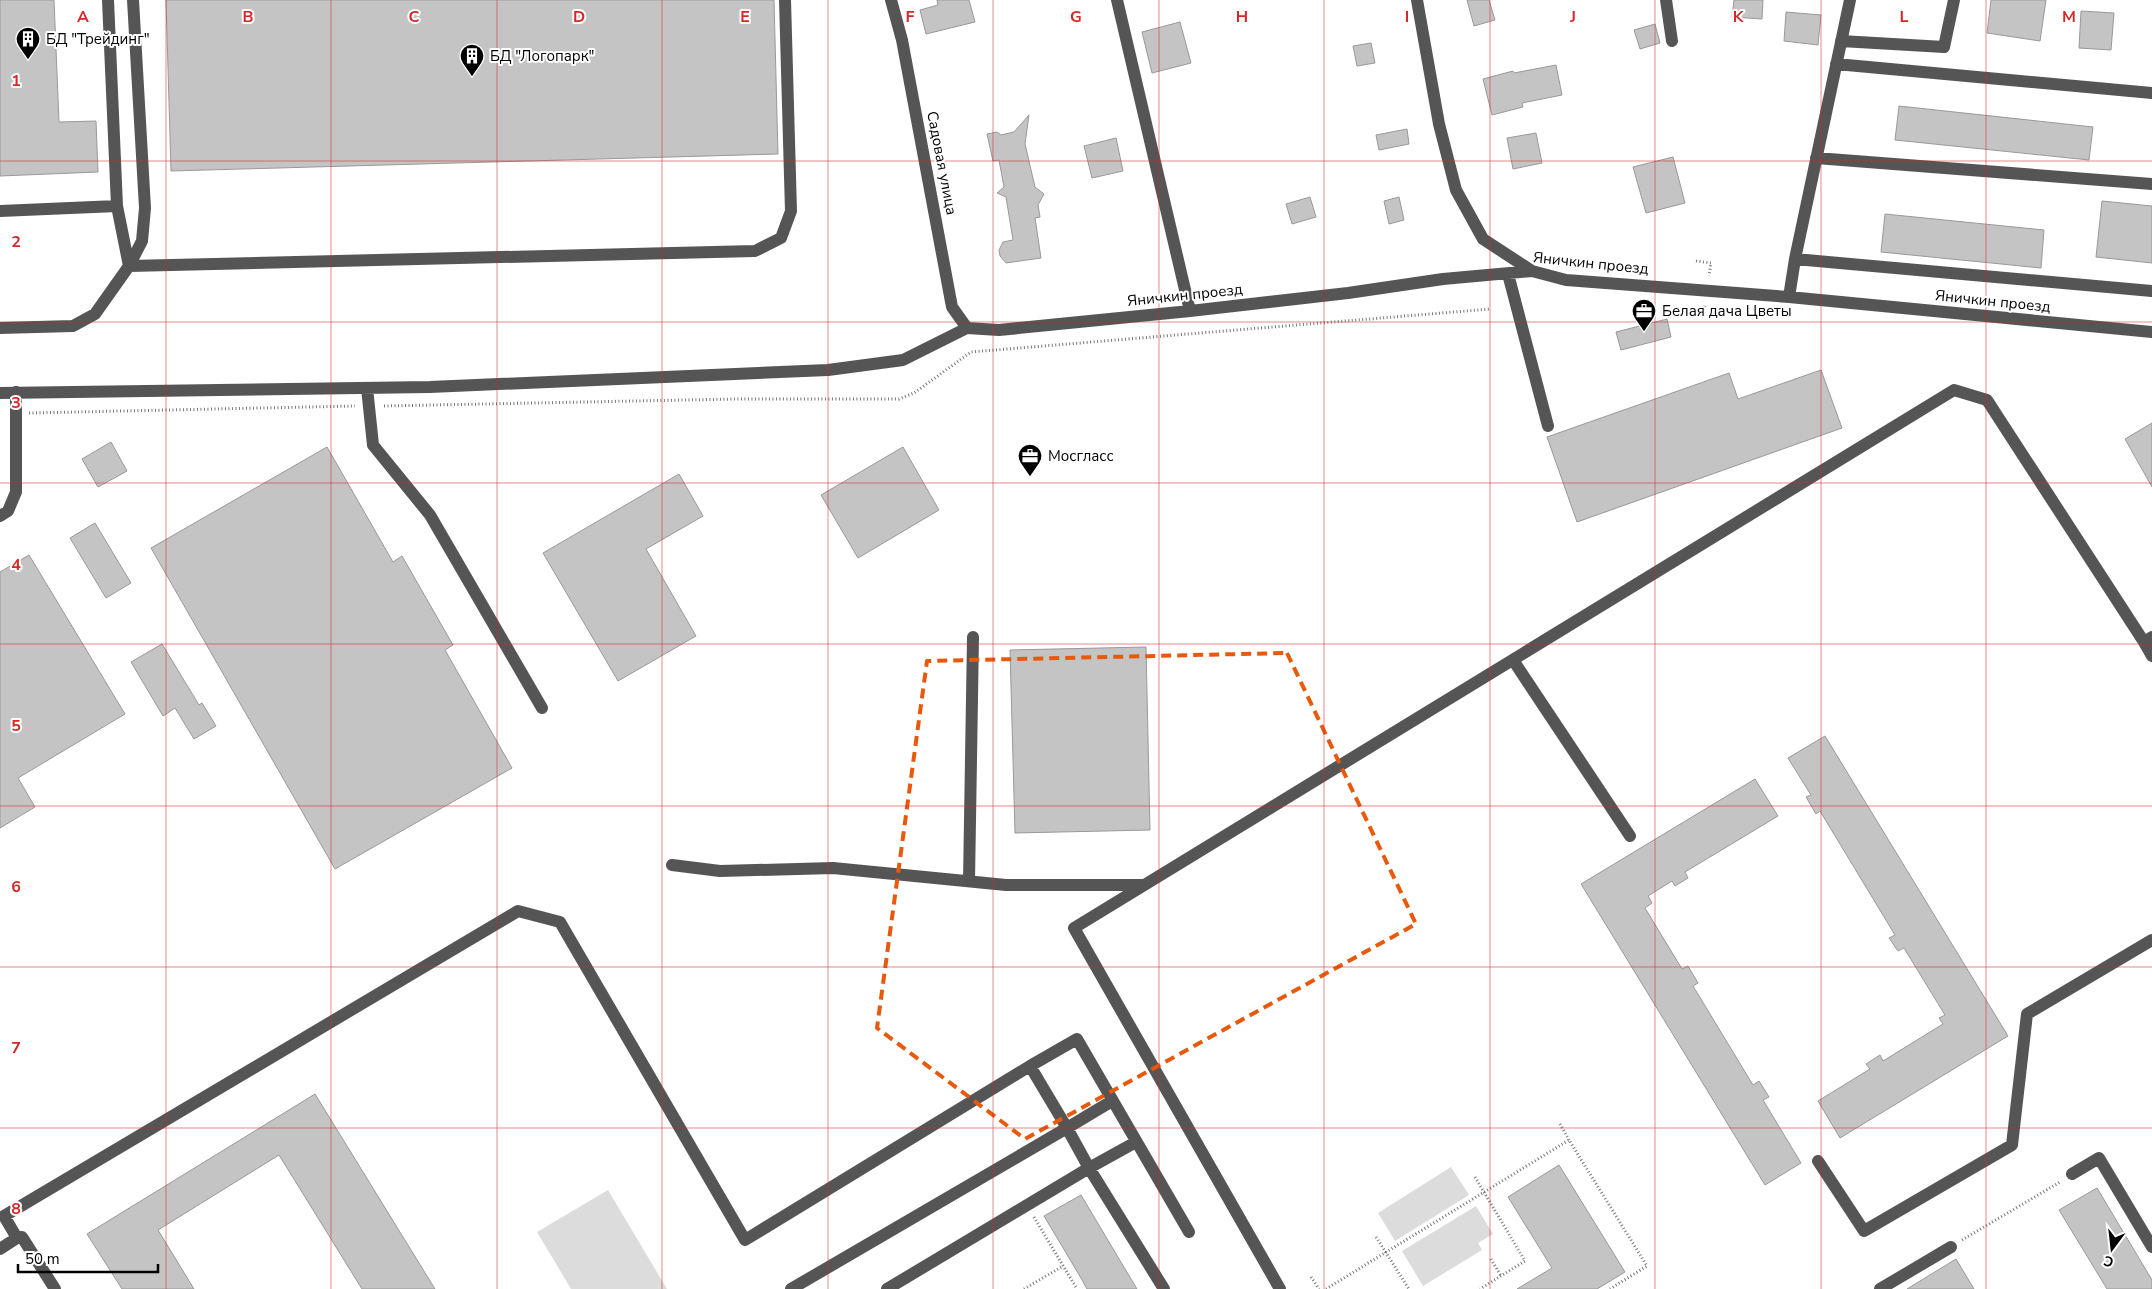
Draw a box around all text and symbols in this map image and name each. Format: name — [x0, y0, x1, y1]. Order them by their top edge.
text: A — [77, 6, 89, 28]
text: B — [242, 6, 254, 28]
text: C — [409, 6, 420, 28]
text: D — [573, 6, 585, 28]
text: E — [740, 6, 750, 28]
text: F — [906, 6, 915, 28]
text: G — [1070, 6, 1082, 28]
text: H — [1236, 6, 1248, 28]
text: I — [1405, 6, 1409, 28]
text: J — [1569, 6, 1576, 28]
text: K — [1733, 6, 1745, 28]
text: L — [1900, 6, 1909, 28]
text: M — [2062, 6, 2076, 28]
building icon: БД "Трейдинг" — [15, 26, 41, 60]
place label: БД "Трейдинг" — [46, 29, 150, 49]
building icon: БД "Логопарк" — [459, 43, 485, 77]
place label: БД "Логопарк" — [490, 46, 594, 66]
text: 1 — [11, 70, 21, 92]
street label: Садовая улица — [922, 109, 962, 217]
text: 2 — [11, 231, 21, 253]
street label: Яничкин проезд — [1532, 247, 1650, 279]
street label: Яничкин проезд — [1126, 279, 1244, 311]
street label: Яничкин проезд — [1934, 285, 2052, 317]
office icon: Белая дача Цветы — [1631, 298, 1657, 332]
place label: Белая дача Цветы — [1662, 301, 1792, 321]
text: 3 — [11, 392, 21, 414]
office icon: Мосгласс — [1017, 443, 1043, 477]
place label: Мосгласс — [1048, 446, 1114, 466]
text: 4 — [11, 554, 21, 576]
text: 5 — [11, 715, 21, 737]
text: 6 — [11, 876, 21, 898]
text: 7 — [11, 1037, 21, 1059]
text: 8 — [11, 1198, 21, 1220]
north arrow — [2087, 1224, 2137, 1274]
scale bar — [18, 1242, 158, 1274]
text: 50 m — [25, 1249, 60, 1269]
text: С — [2101, 1251, 2116, 1271]

